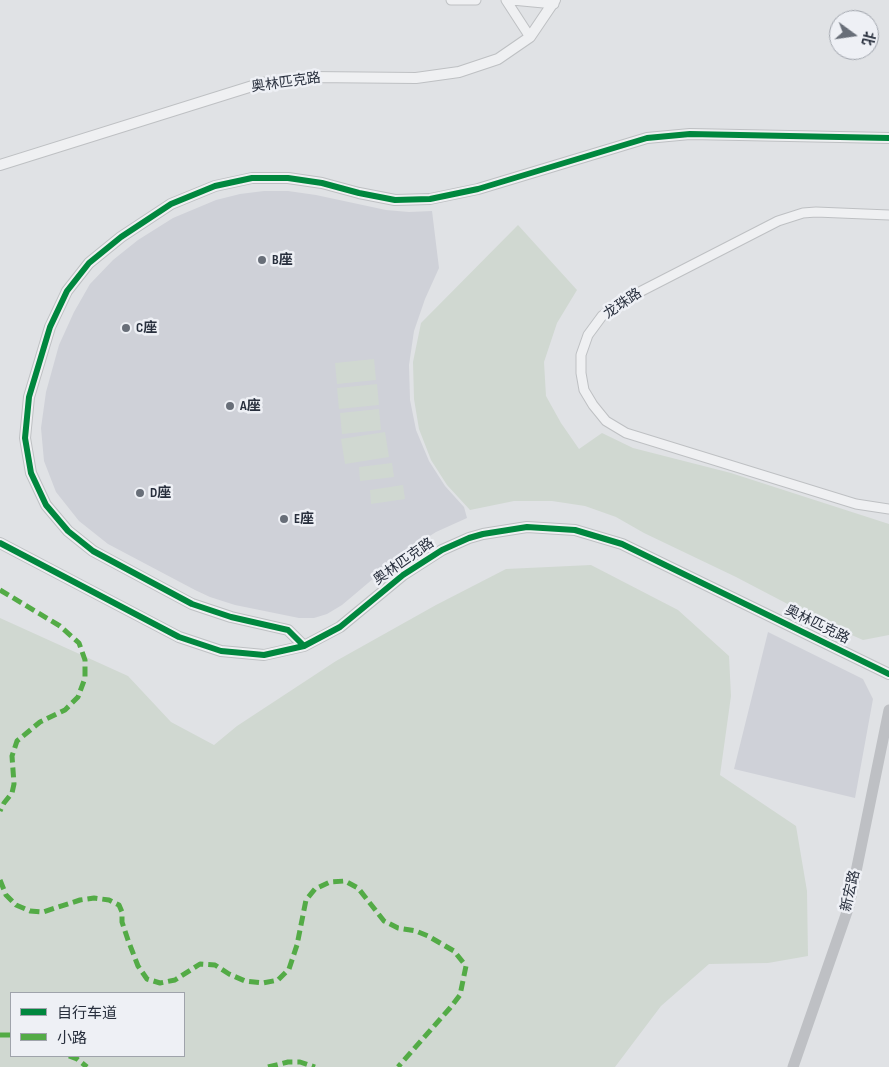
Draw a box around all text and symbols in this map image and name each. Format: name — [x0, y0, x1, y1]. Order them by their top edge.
north arrow — [829, 10, 879, 60]
text: 北 — [858, 30, 878, 47]
street label: 奥林匹克路 — [250, 70, 322, 96]
place label: B座 — [272, 252, 293, 268]
marker: B座 — [256, 254, 268, 266]
street label: 龙珠路 — [601, 285, 645, 323]
place label: C座 — [136, 320, 157, 336]
marker: C座 — [120, 322, 132, 334]
place label: A座 — [240, 398, 261, 414]
marker: A座 — [224, 400, 236, 412]
place label: D座 — [150, 485, 171, 501]
marker: D座 — [134, 487, 146, 499]
place label: E座 — [294, 511, 314, 527]
marker: E座 — [278, 513, 290, 525]
street label: 奥林匹克路 — [371, 535, 437, 589]
street label: 奥林匹克路 — [782, 602, 852, 648]
street label: 新宏路 — [838, 869, 864, 913]
legend — [10, 992, 185, 1057]
text: 自行车道 — [57, 1004, 117, 1023]
text: 小路 — [57, 1029, 87, 1048]

